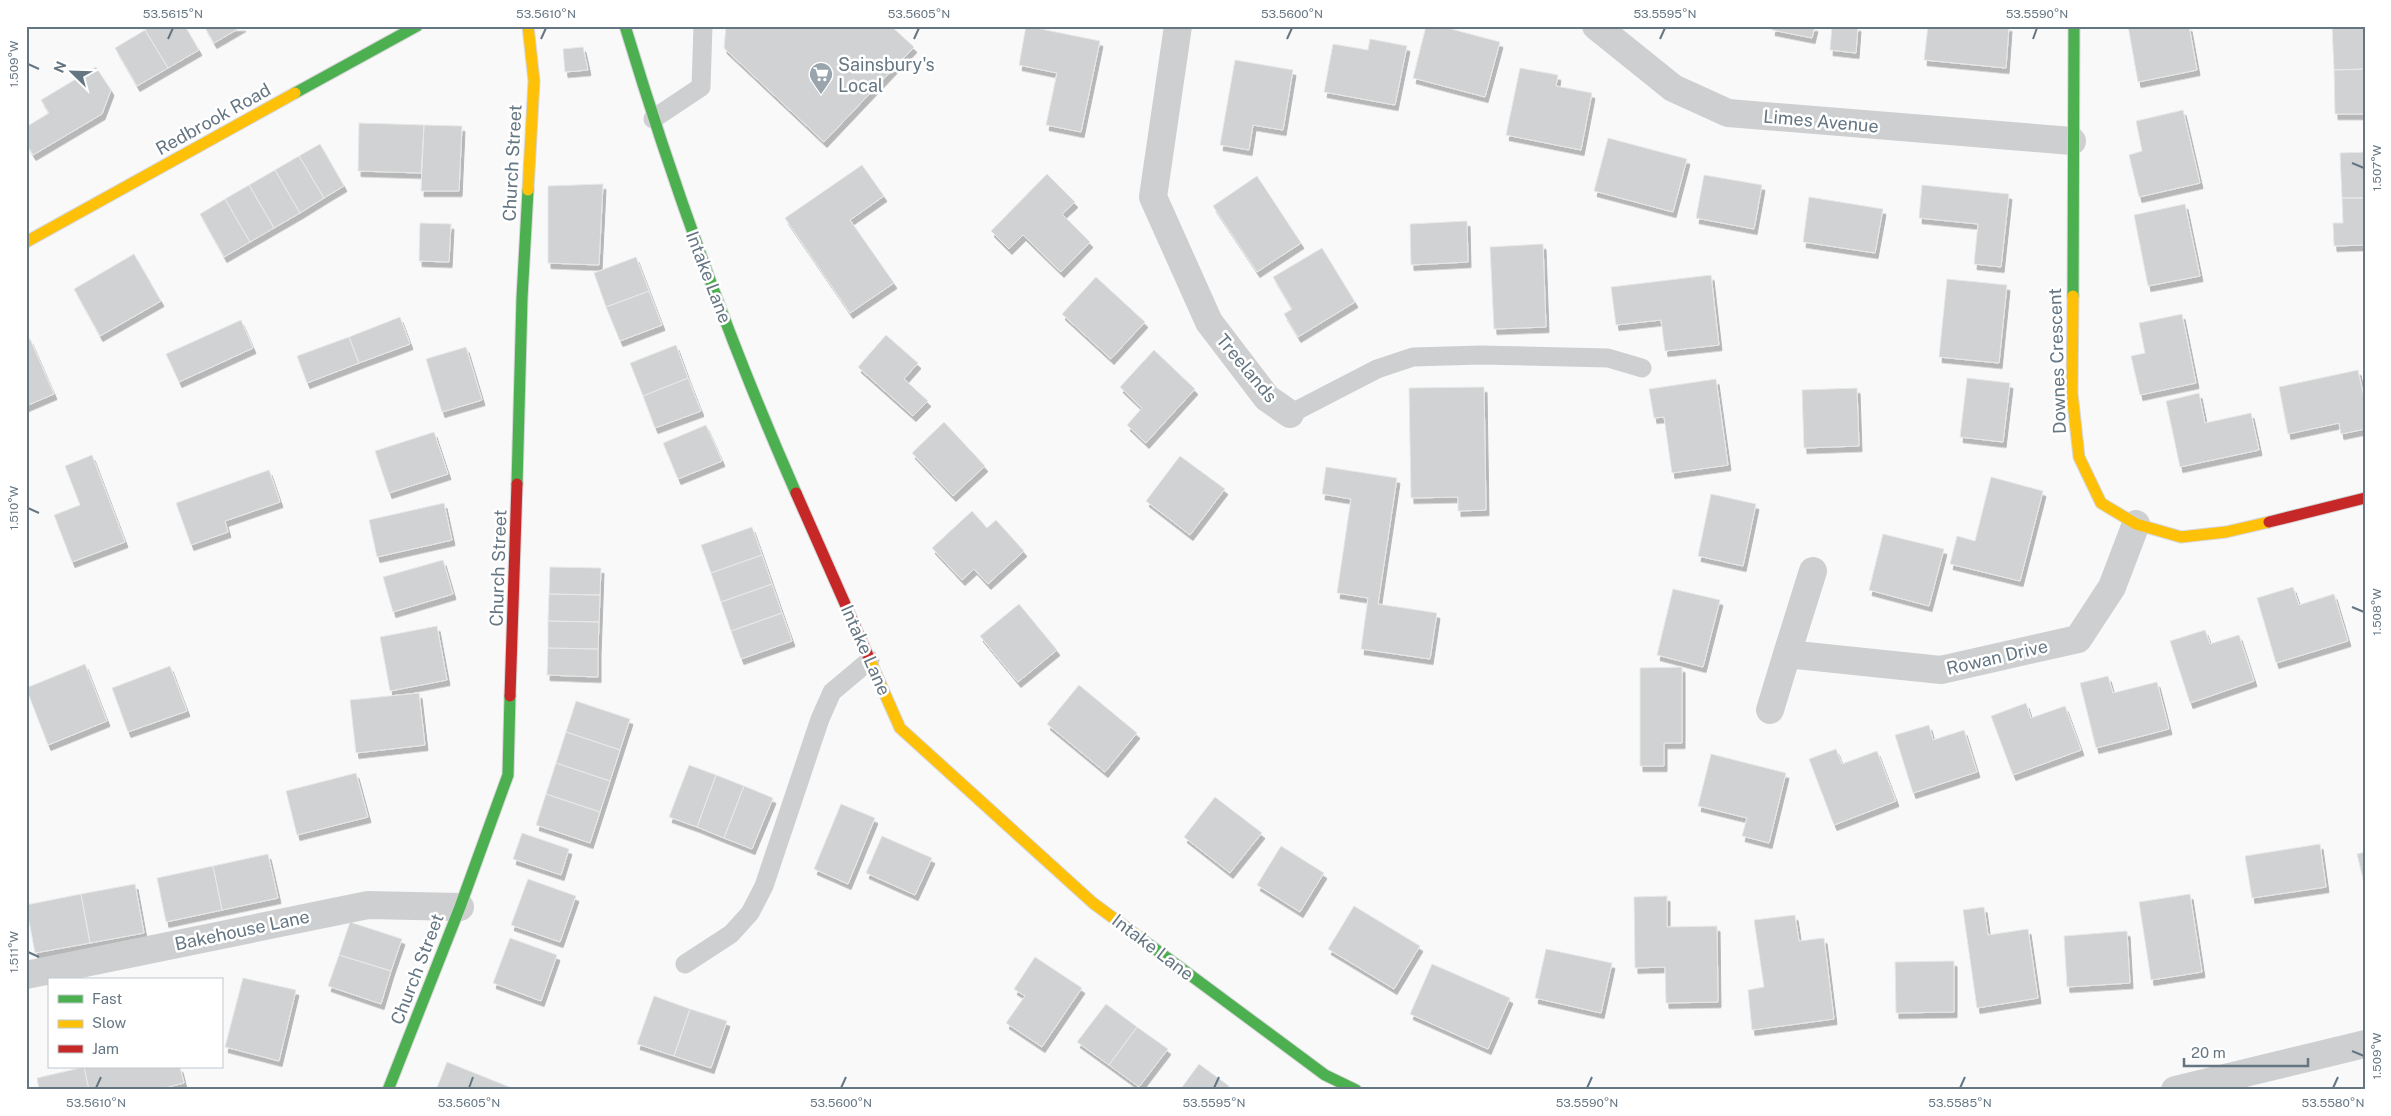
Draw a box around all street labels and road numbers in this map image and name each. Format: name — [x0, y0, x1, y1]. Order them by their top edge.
street label: Redbrook Road — [152, 79, 274, 159]
street label: Church Street — [498, 104, 526, 222]
street label: Limes Avenue — [1762, 105, 1880, 137]
street label: Intake Lane — [682, 228, 736, 326]
street label: Downes Crescent — [2044, 288, 2070, 434]
street label: Treelands — [1212, 329, 1282, 407]
street label: Church Street — [485, 509, 511, 627]
street label: Intake Lane — [837, 602, 895, 698]
street label: Rowan Drive — [1944, 635, 2050, 679]
street label: Bakehouse Lane — [173, 905, 311, 955]
street label: Intake Lane — [1108, 909, 1198, 985]
street label: Church Street — [386, 911, 448, 1027]

